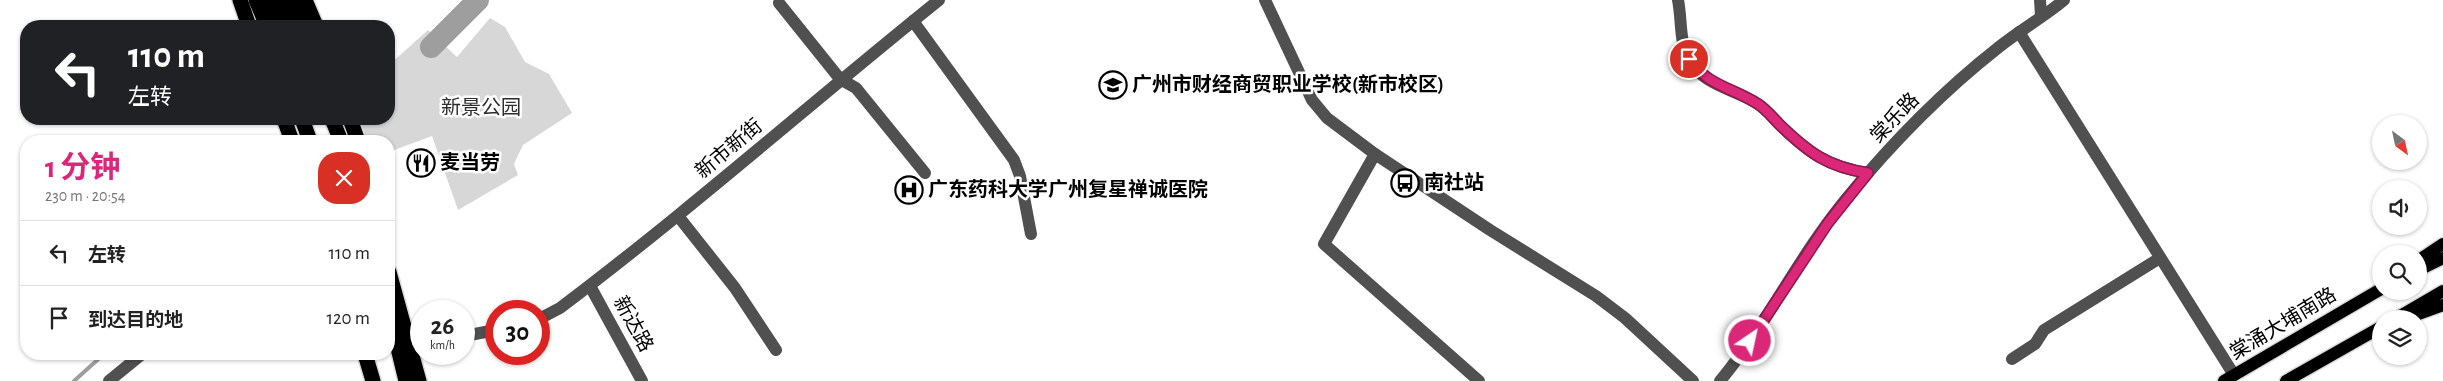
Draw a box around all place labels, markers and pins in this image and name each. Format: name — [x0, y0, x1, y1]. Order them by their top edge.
pin — [1668, 38, 1710, 80]
school or university icon: 广州市财经商贸职业学校(新市校区) — [1098, 70, 1128, 100]
place label: 广州市财经商贸职业学校(新市校区) — [1132, 73, 1444, 95]
restaurant icon: 麦当劳 — [406, 148, 436, 178]
place label: 麦当劳 — [440, 152, 500, 173]
bus stop icon: 南社站 — [1390, 168, 1420, 198]
place label: 南社站 — [1424, 171, 1484, 193]
hospital icon: 广东药科大学广州复星禅诚医院 — [894, 175, 924, 205]
place label: 广东药科大学广州复星禅诚医院 — [928, 178, 1208, 200]

